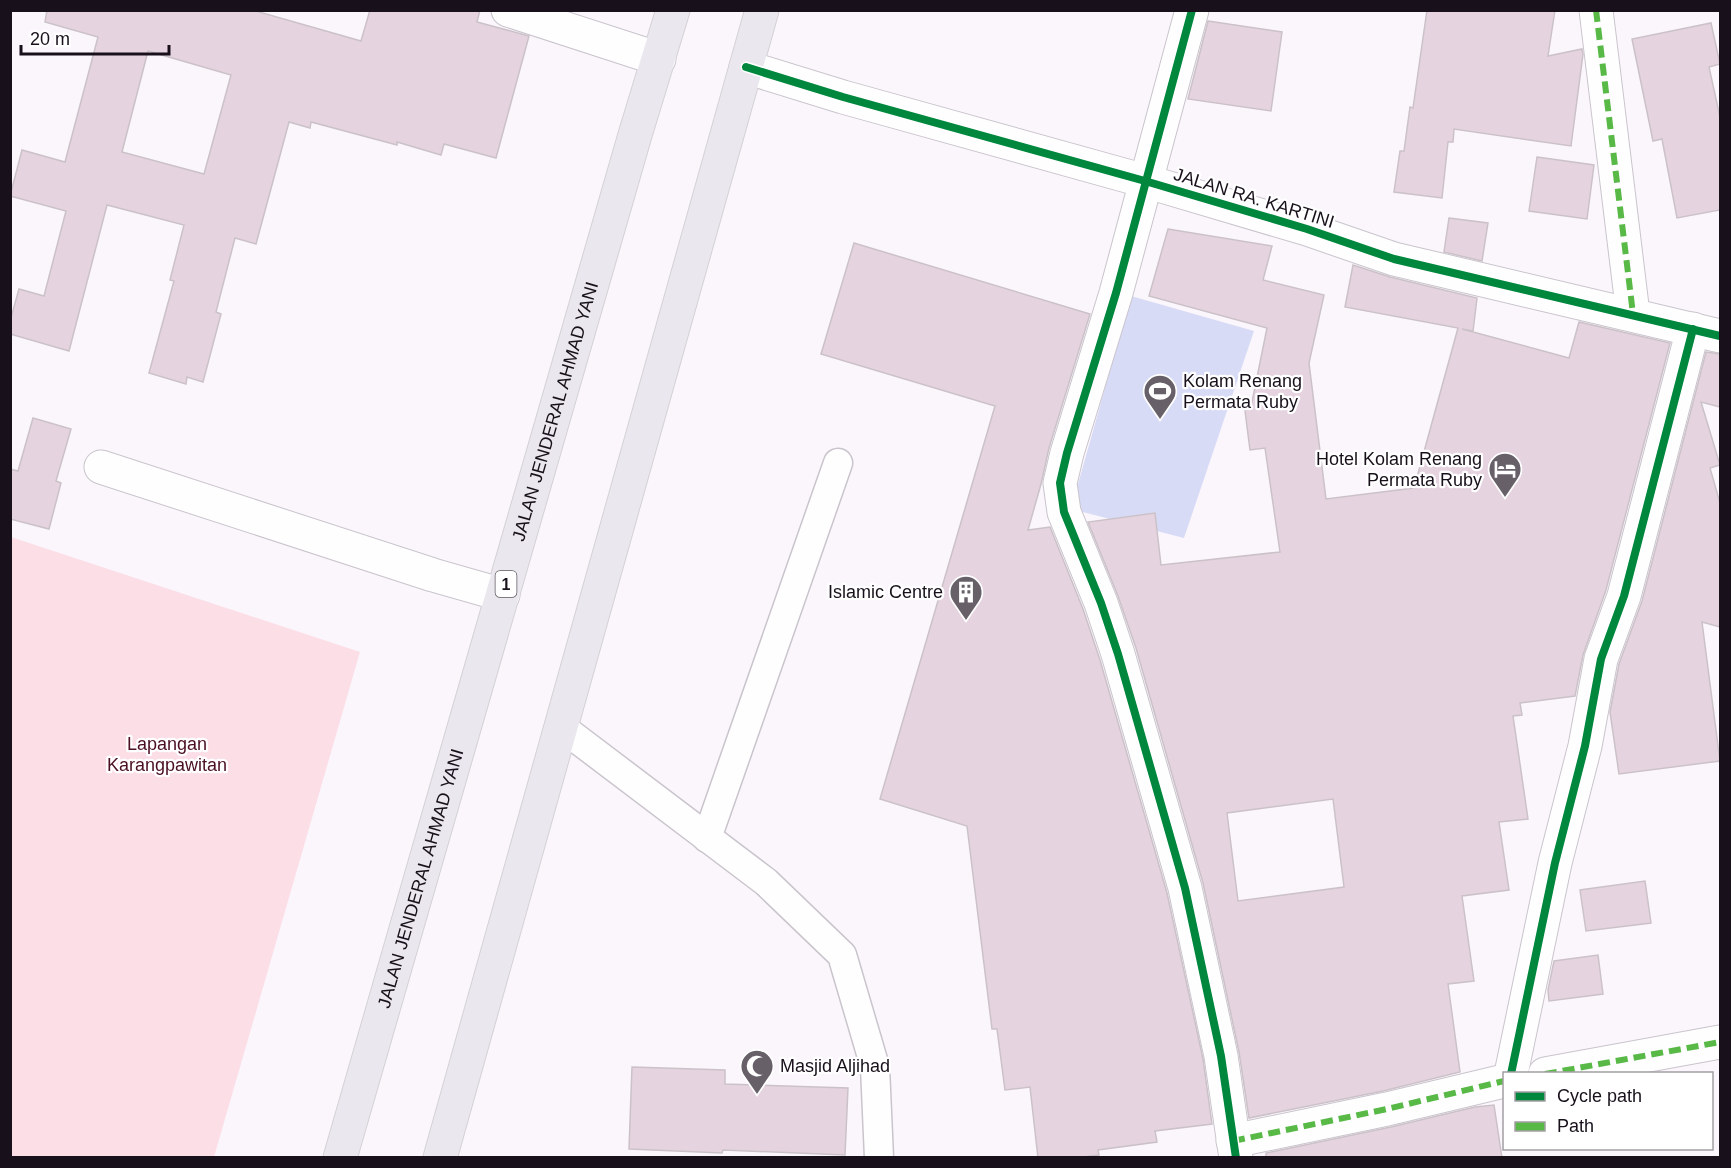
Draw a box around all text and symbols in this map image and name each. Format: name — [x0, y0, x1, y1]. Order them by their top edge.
scale bar — [21, 18, 170, 56]
text: 20 m — [30, 29, 70, 49]
street label: JALAN RA. KARTINI — [1171, 164, 1337, 232]
street label: JALAN JENDERAL AHMAD YANI — [508, 279, 602, 543]
place label: Kolam Renang Permata Ruby — [1183, 371, 1302, 412]
sports icon: Kolam Renang Permata Ruby — [1142, 373, 1178, 420]
place label: Hotel Kolam Renang Permata Ruby — [1316, 449, 1482, 490]
hotel icon: Hotel Kolam Renang Permata Ruby — [1487, 451, 1523, 498]
road number: 1 — [496, 571, 516, 597]
building icon: Islamic Centre — [948, 574, 984, 621]
place label: Islamic Centre — [828, 582, 943, 602]
park label: Lapangan Karangpawitan — [107, 734, 227, 775]
street label: JALAN JENDERAL AHMAD YANI — [374, 746, 467, 1010]
mosque icon: Masjid Aljihad — [739, 1048, 775, 1095]
place label: Masjid Aljihad — [780, 1056, 890, 1076]
legend — [1503, 1072, 1713, 1150]
text: Cycle path — [1557, 1086, 1642, 1106]
text: Path — [1557, 1116, 1594, 1136]

